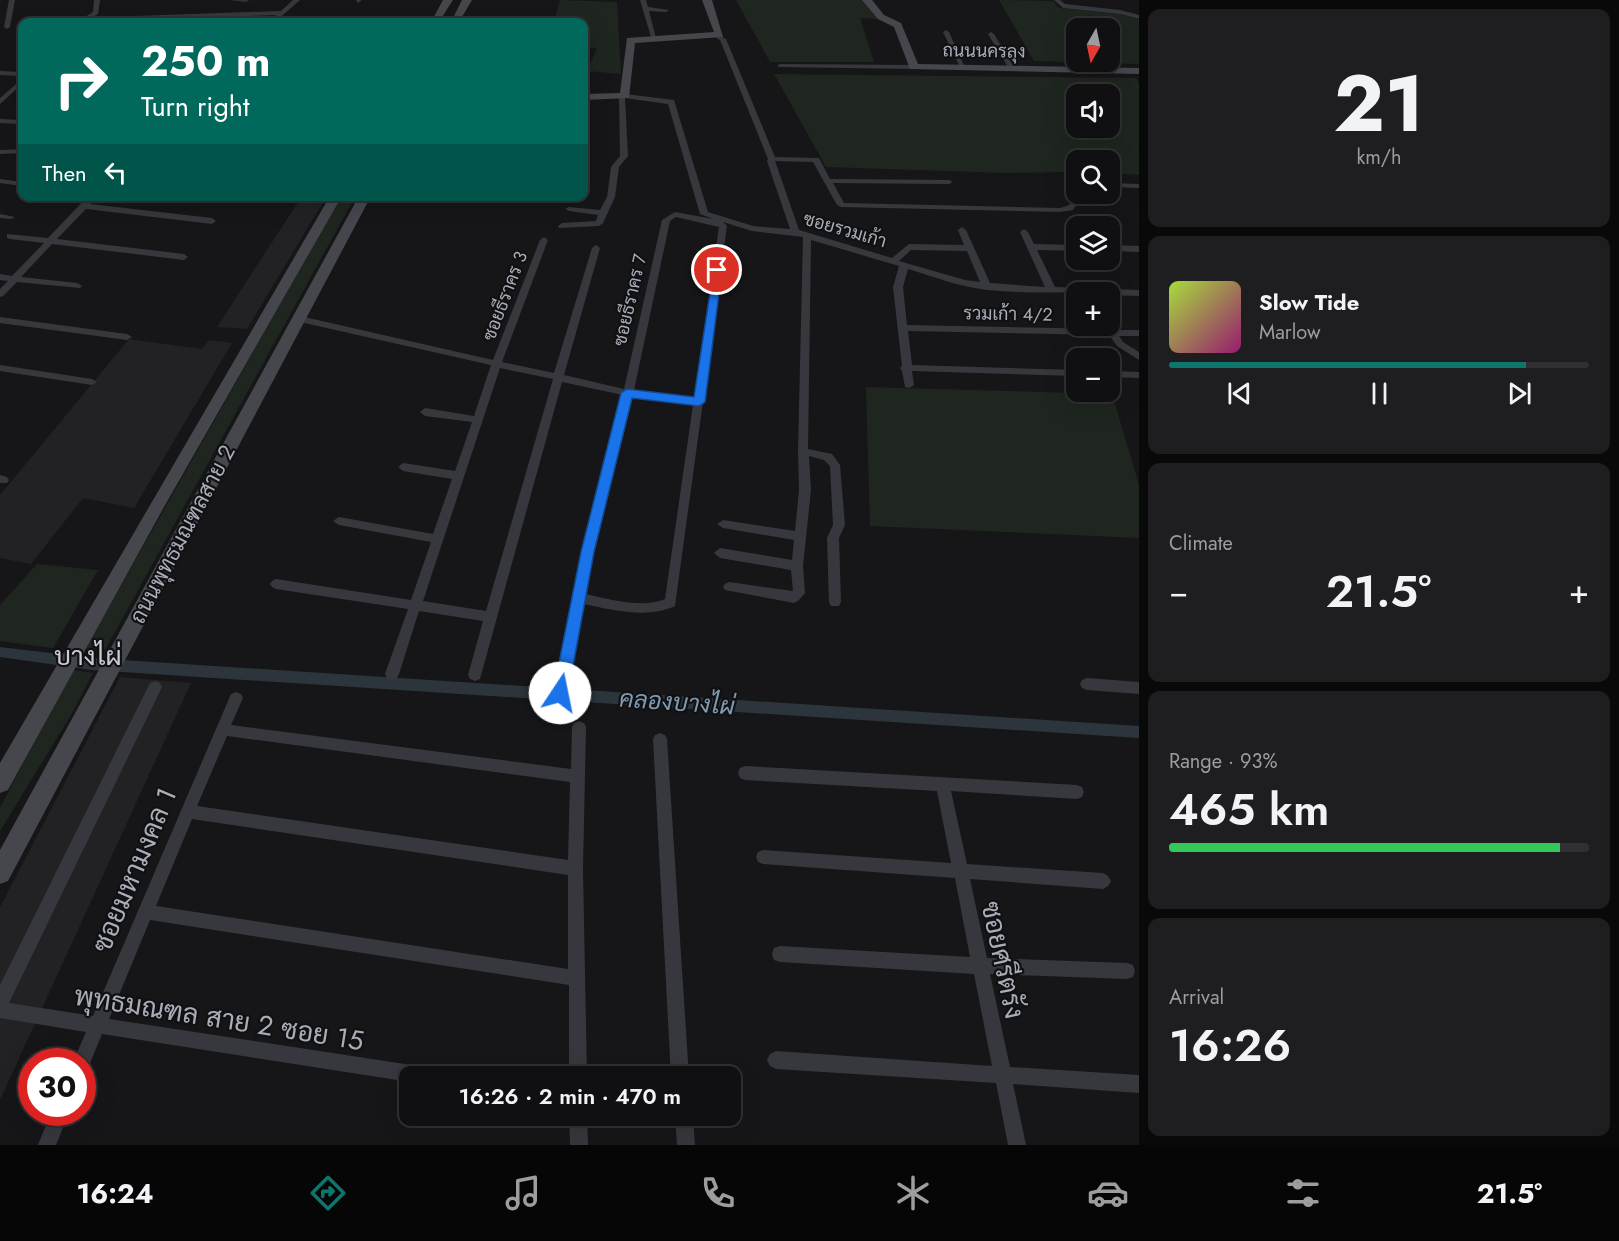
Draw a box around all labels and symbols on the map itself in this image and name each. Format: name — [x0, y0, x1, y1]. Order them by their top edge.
north arrow — [1066, 18, 1120, 72]
street label: ถนนนครลุง — [942, 37, 1026, 65]
street label: ซอยรวมเก้า — [800, 206, 890, 254]
pin — [691, 244, 742, 295]
street label: ซอยธีราคร 3 — [476, 247, 534, 345]
street label: ซอยธีราคร 7 — [607, 251, 653, 349]
street label: รวมเก้า 4/2 — [963, 300, 1053, 328]
street label: ถนนพุทธมณฑลสาย 2 — [121, 439, 243, 629]
district label: บางไผ่ — [54, 637, 122, 675]
position arrow — [528, 661, 592, 725]
water label: คลองบางไผ่ — [618, 681, 737, 724]
street label: ซอยมหามงคล 1 — [82, 781, 186, 959]
street label: ซอยศรีตรัง — [972, 898, 1034, 1022]
street label: พุทธมณฑล สาย 2 ซอย 15 — [71, 976, 367, 1060]
speed limit sign: 30 — [18, 1048, 96, 1126]

